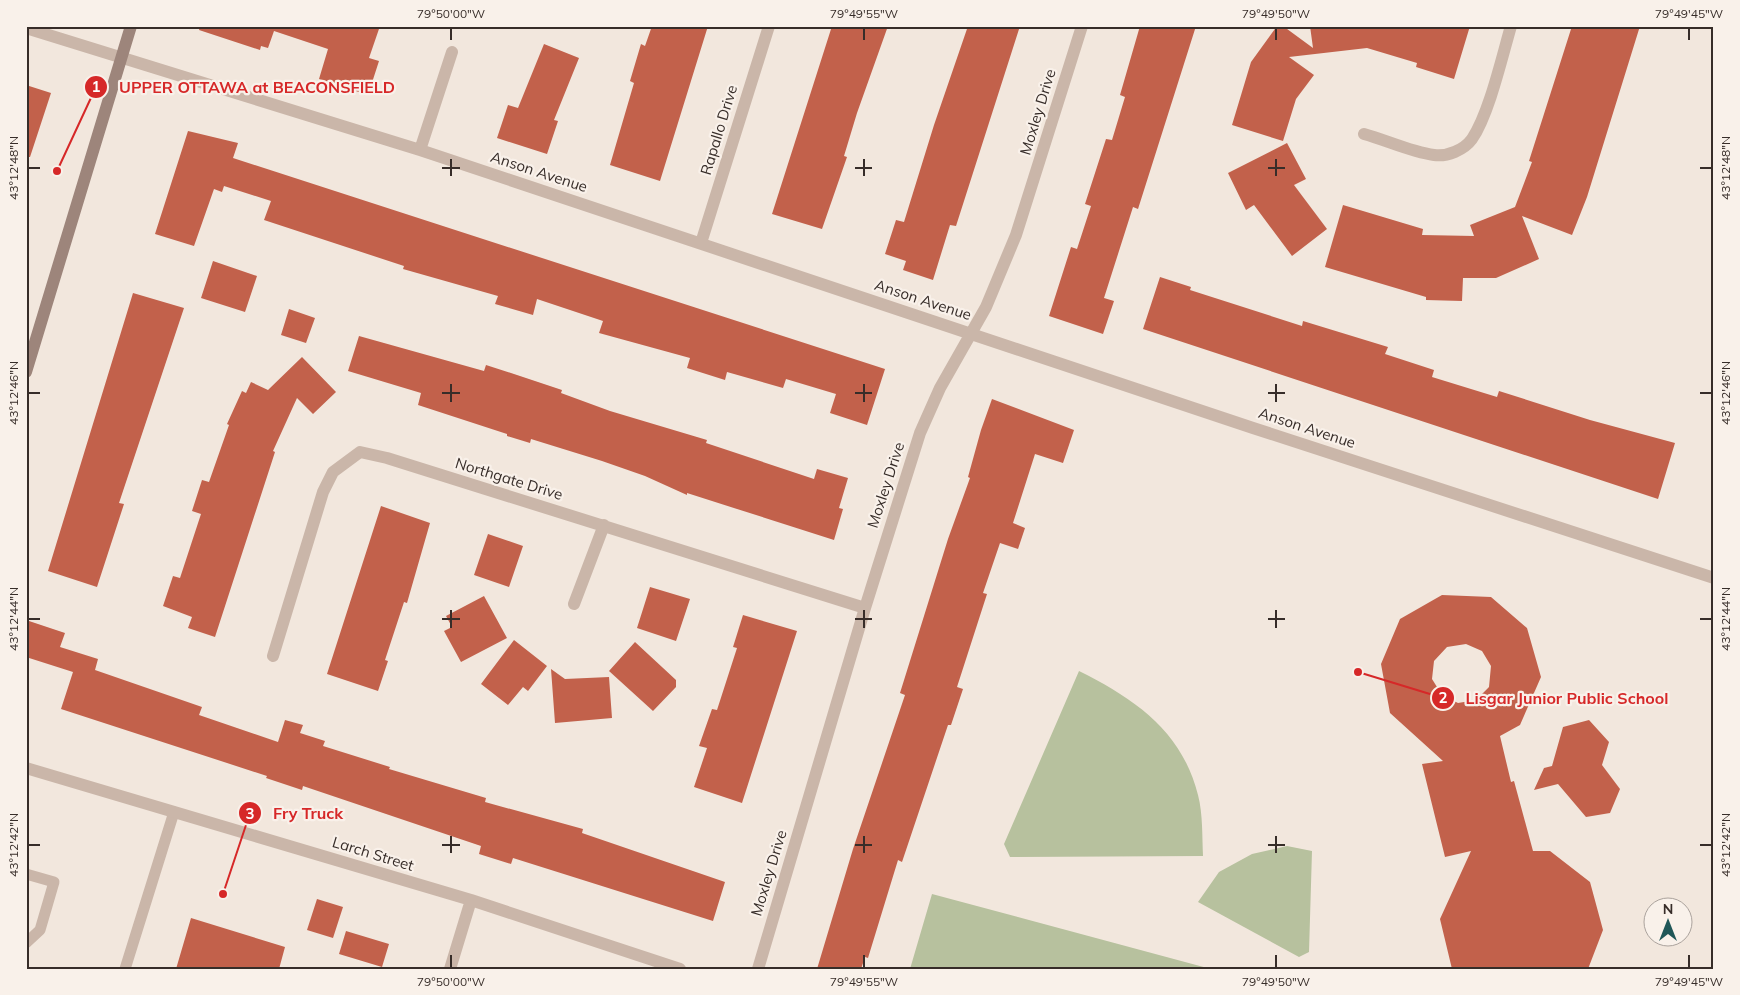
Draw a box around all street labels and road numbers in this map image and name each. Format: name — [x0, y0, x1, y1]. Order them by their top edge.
street label: Moxley Drive — [1015, 66, 1060, 157]
street label: Rapallo Drive — [696, 83, 741, 177]
street label: Anson Avenue — [488, 147, 590, 196]
street label: Anson Avenue — [872, 275, 974, 324]
street label: Anson Avenue — [1256, 403, 1358, 452]
street label: Moxley Drive — [863, 440, 908, 530]
street label: Northgate Drive — [453, 453, 565, 504]
street label: Moxley Drive — [746, 827, 791, 918]
street label: Larch Street — [330, 832, 416, 875]

